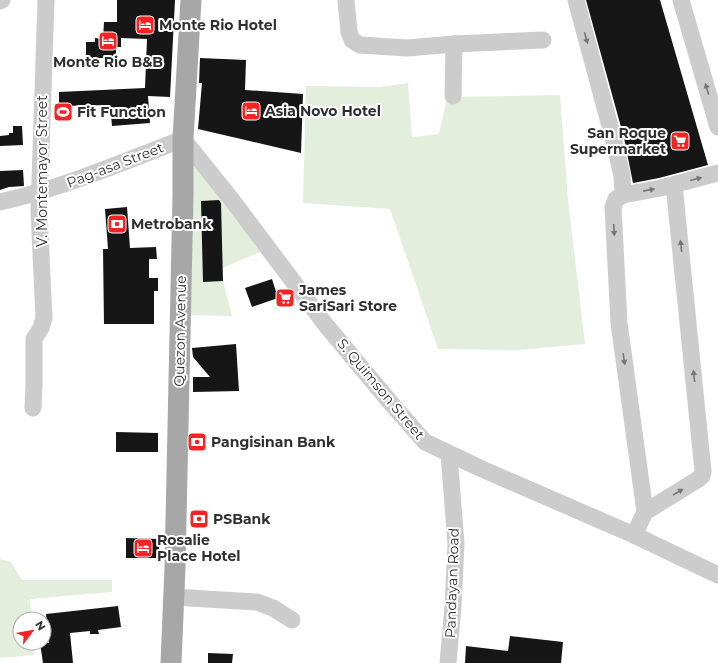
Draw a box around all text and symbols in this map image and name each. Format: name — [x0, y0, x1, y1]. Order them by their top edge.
hotel icon: Monte Rio Hotel — [134, 14, 156, 36]
place label: Monte Rio Hotel — [159, 16, 277, 34]
hotel icon: Monte Rio B&B — [97, 30, 119, 52]
one-way arrow — [584, 31, 590, 44]
place label: Monte Rio B&B — [53, 53, 163, 71]
one-way arrow — [704, 83, 710, 95]
street label: V. Montemayor Street — [33, 95, 51, 247]
hotel icon: Asia Novo Hotel — [240, 100, 262, 122]
sports icon: Fit Function — [52, 101, 74, 123]
place label: Asia Novo Hotel — [264, 102, 381, 120]
place label: Fit Function — [77, 103, 166, 121]
place label: San Roque Supermarket — [570, 124, 666, 158]
supermarket icon: San Roque Supermarket — [669, 130, 691, 152]
street label: Pag-asa Street — [64, 138, 166, 192]
one-way arrow — [690, 176, 702, 182]
one-way arrow — [642, 187, 655, 193]
bank icon: Metrobank — [106, 213, 128, 235]
place label: Metrobank — [131, 215, 212, 233]
one-way arrow — [610, 224, 617, 236]
one-way arrow — [677, 240, 684, 252]
street label: Quezon Avenue — [170, 275, 190, 387]
place label: James SariSari Store — [298, 281, 397, 315]
supermarket icon: James SariSari Store — [274, 287, 296, 309]
street label: S. Quimson Street — [333, 335, 429, 443]
one-way arrow — [621, 353, 627, 365]
one-way arrow — [691, 370, 697, 382]
bank icon: Pangisinan Bank — [186, 431, 208, 453]
place label: Pangisinan Bank — [211, 433, 336, 451]
one-way arrow — [673, 488, 683, 496]
bank icon: PSBank — [188, 508, 210, 530]
place label: PSBank — [213, 510, 271, 528]
street label: Pandayan Road — [441, 528, 463, 638]
place label: Rosalie Place Hotel — [157, 531, 241, 565]
hotel icon: Rosalie Place Hotel — [132, 537, 154, 559]
north arrow — [12, 611, 52, 651]
text: N — [32, 618, 49, 633]

